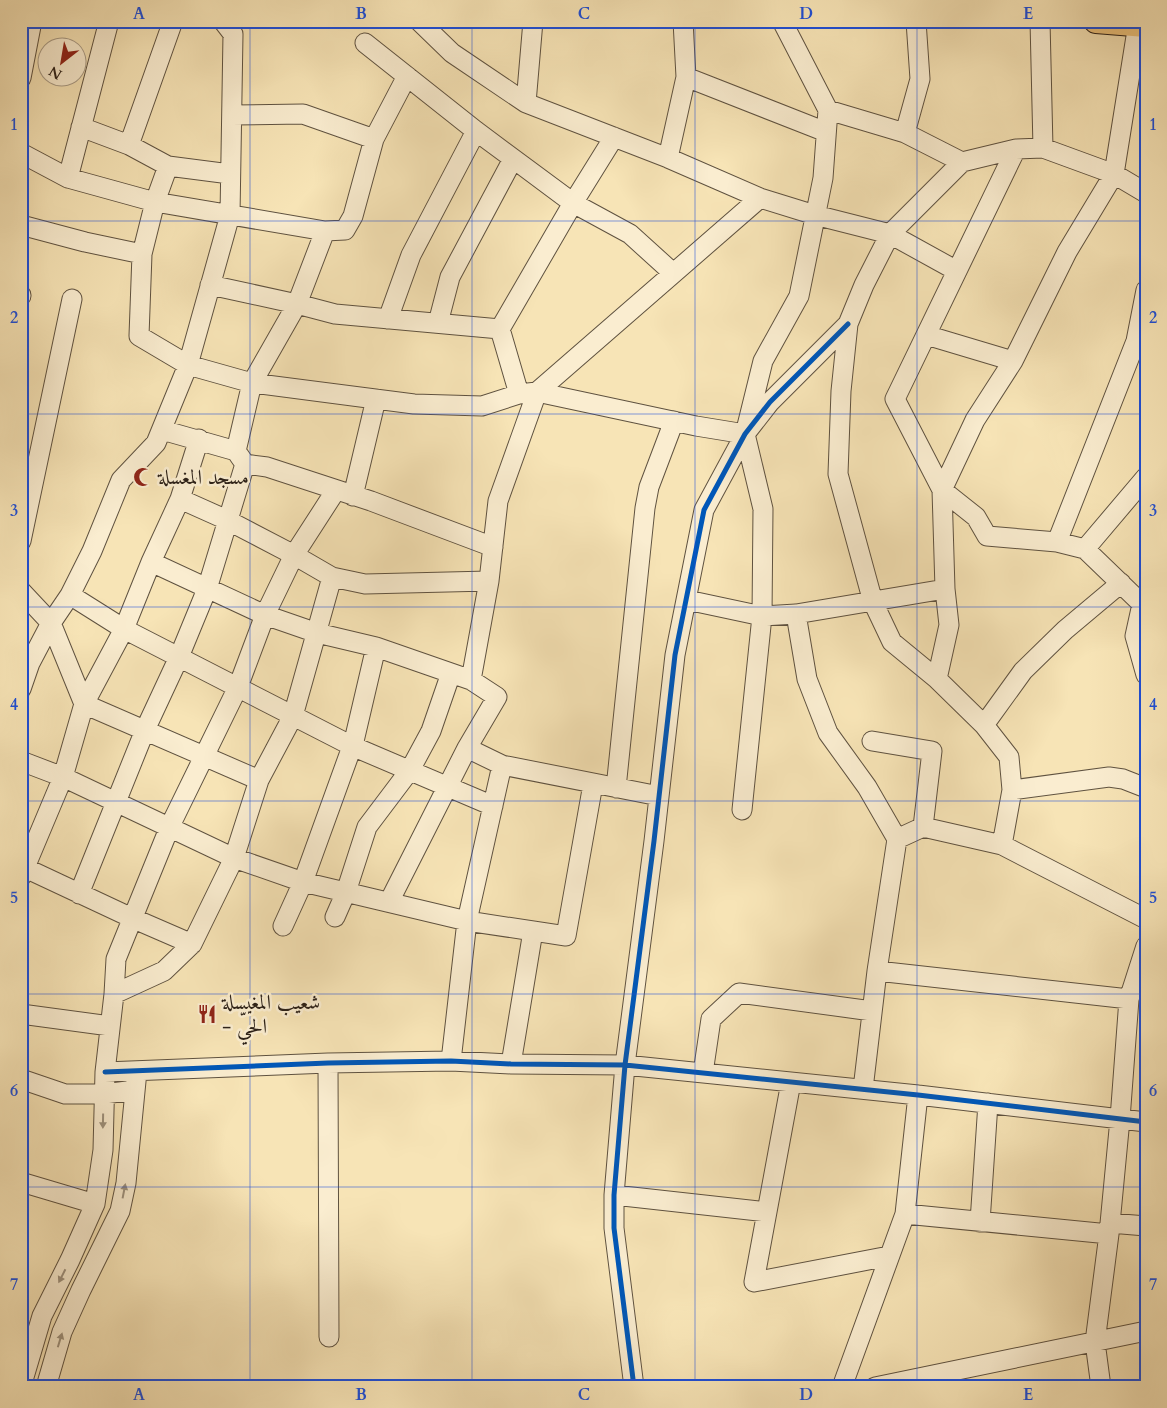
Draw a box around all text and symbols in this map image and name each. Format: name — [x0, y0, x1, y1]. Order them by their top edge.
text: A — [133, 3, 145, 25]
text: B — [355, 3, 367, 25]
text: C — [578, 3, 590, 25]
text: D — [799, 3, 813, 25]
text: E — [1023, 3, 1033, 25]
north arrow — [38, 38, 88, 88]
text: N — [45, 61, 66, 84]
text: 1 — [10, 114, 18, 136]
text: 1 — [1149, 114, 1157, 136]
text: 2 — [10, 307, 18, 329]
text: 2 — [1149, 307, 1157, 329]
place label: مسجد المغسلة — [157, 463, 249, 492]
mosque icon: مسجد المغسلة — [132, 466, 154, 488]
text: 3 — [10, 500, 18, 522]
text: 3 — [1149, 500, 1157, 522]
text: 4 — [10, 694, 18, 716]
text: 4 — [1149, 694, 1157, 716]
text: 5 — [10, 887, 18, 909]
text: 5 — [1149, 887, 1157, 909]
place label: شعيب المغيسلة - الحيّ — [221, 988, 320, 1046]
restaurant icon: شعيب المغيسلة - الحيّ — [196, 1003, 218, 1025]
text: 6 — [10, 1080, 18, 1102]
text: 6 — [1149, 1080, 1157, 1102]
one-way arrow — [99, 1113, 107, 1129]
one-way arrow — [120, 1184, 128, 1199]
one-way arrow — [58, 1269, 66, 1283]
text: 7 — [10, 1274, 18, 1296]
text: 7 — [1149, 1274, 1157, 1296]
one-way arrow — [56, 1332, 64, 1347]
text: A — [133, 1384, 145, 1406]
text: B — [355, 1384, 367, 1406]
text: C — [578, 1384, 590, 1406]
text: D — [799, 1384, 813, 1406]
text: E — [1023, 1384, 1033, 1406]

